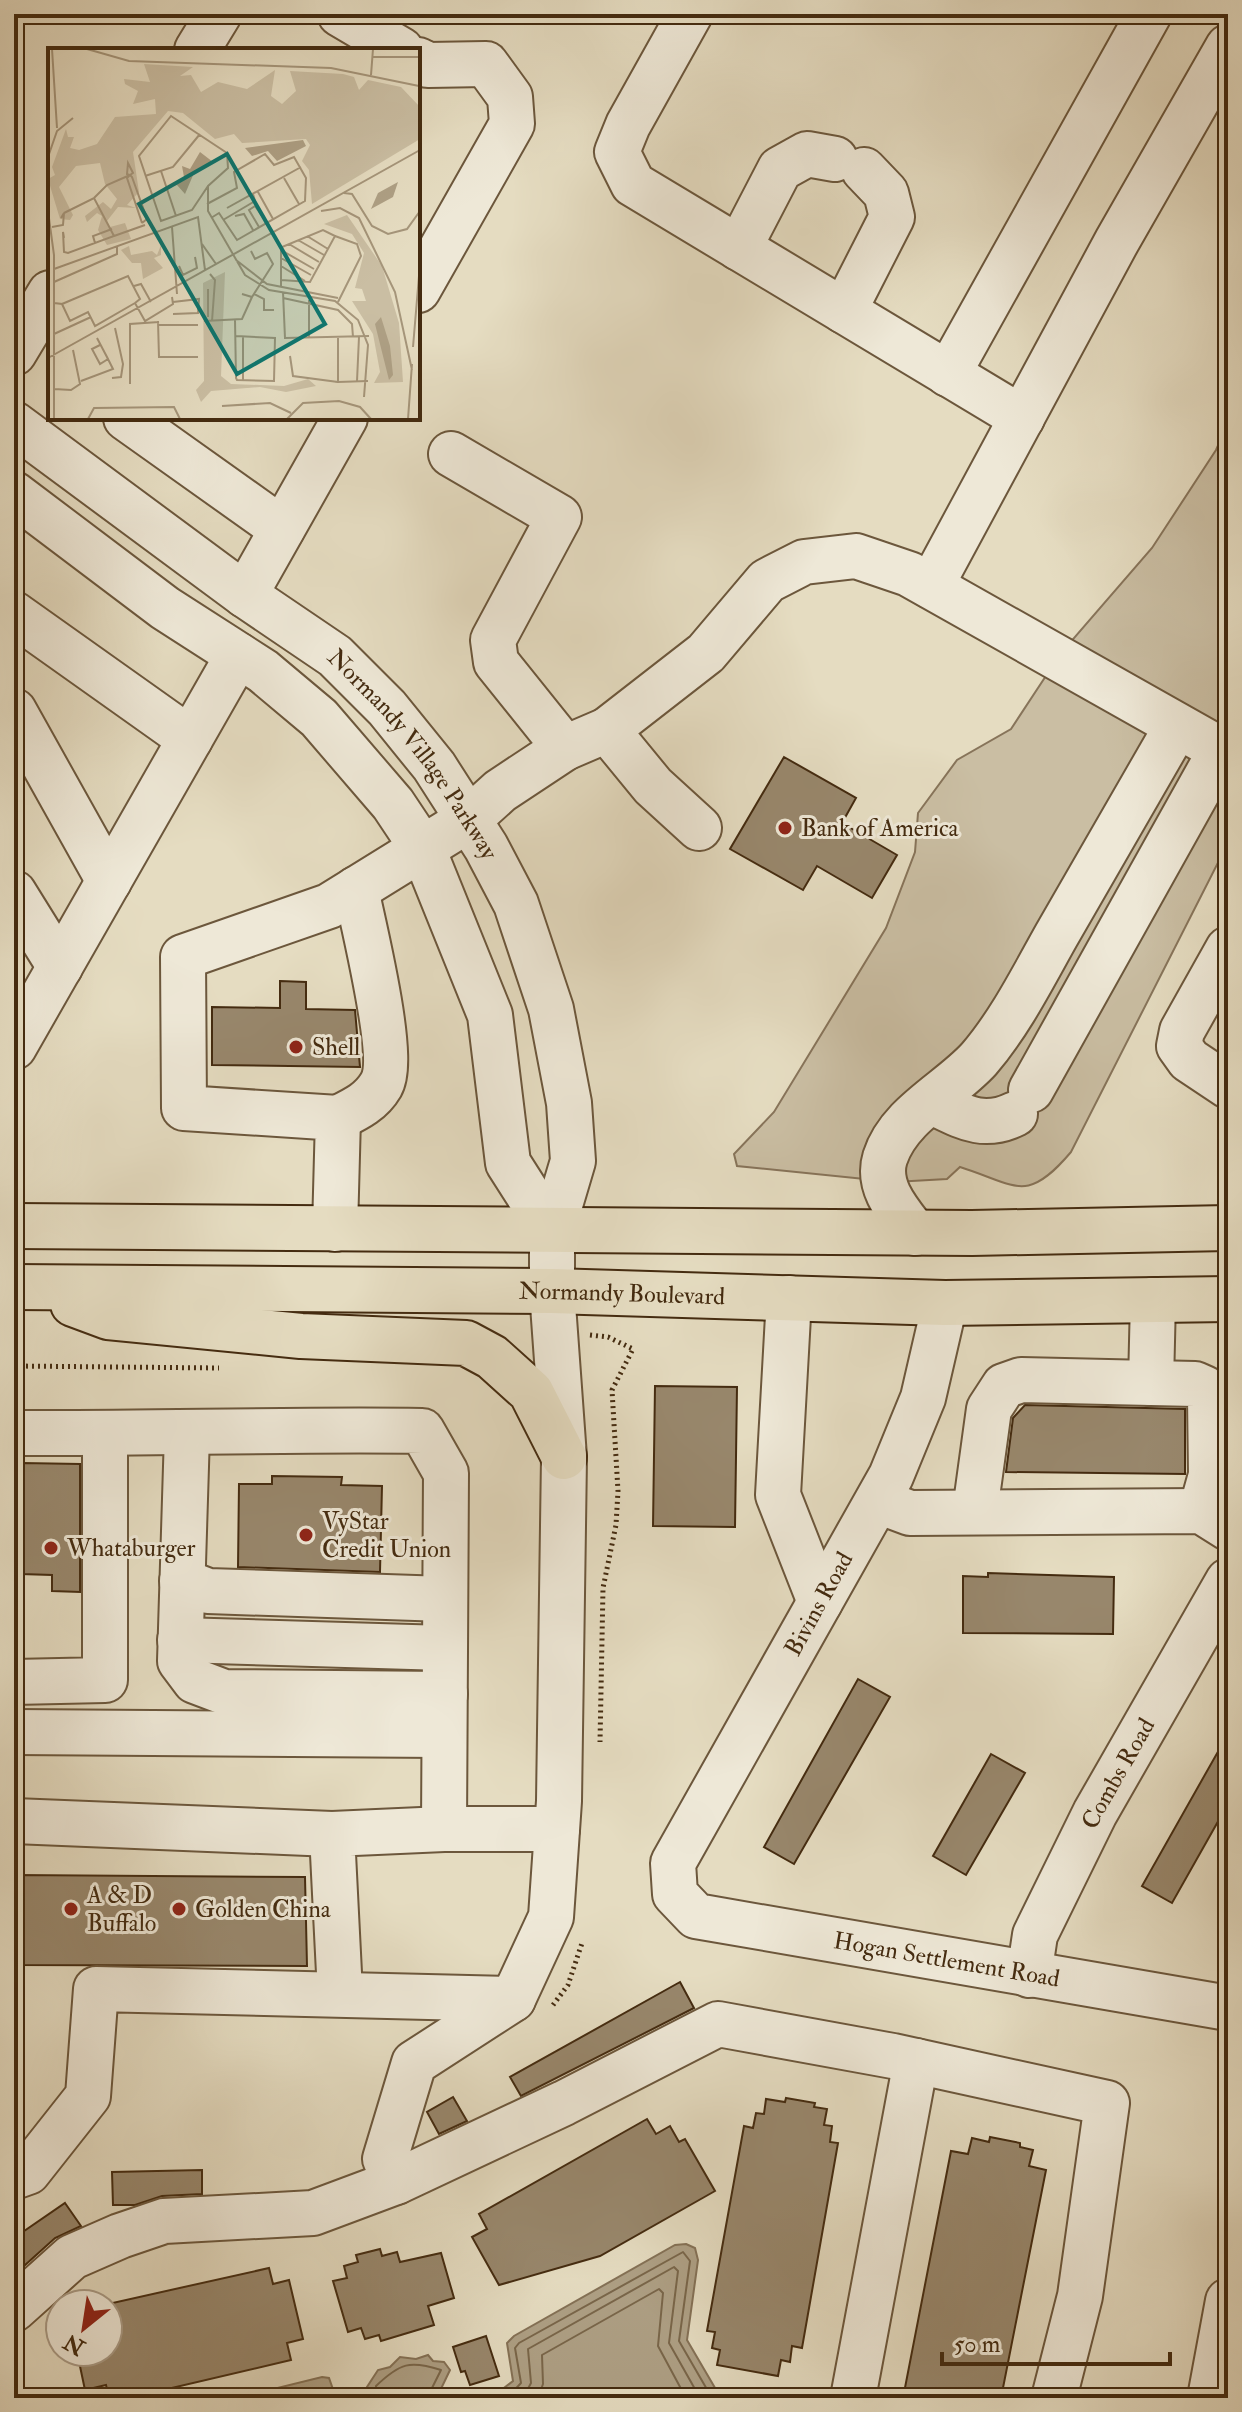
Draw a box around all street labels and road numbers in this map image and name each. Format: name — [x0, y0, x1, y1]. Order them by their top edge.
street label: Normandy Village Parkway — [321, 642, 505, 865]
street label: Normandy Boulevard — [519, 1275, 726, 1312]
street label: Bivins Road — [778, 1546, 860, 1662]
street label: Combs Road — [1074, 1712, 1162, 1834]
street label: Hogan Settlement Road — [831, 1925, 1062, 1994]

